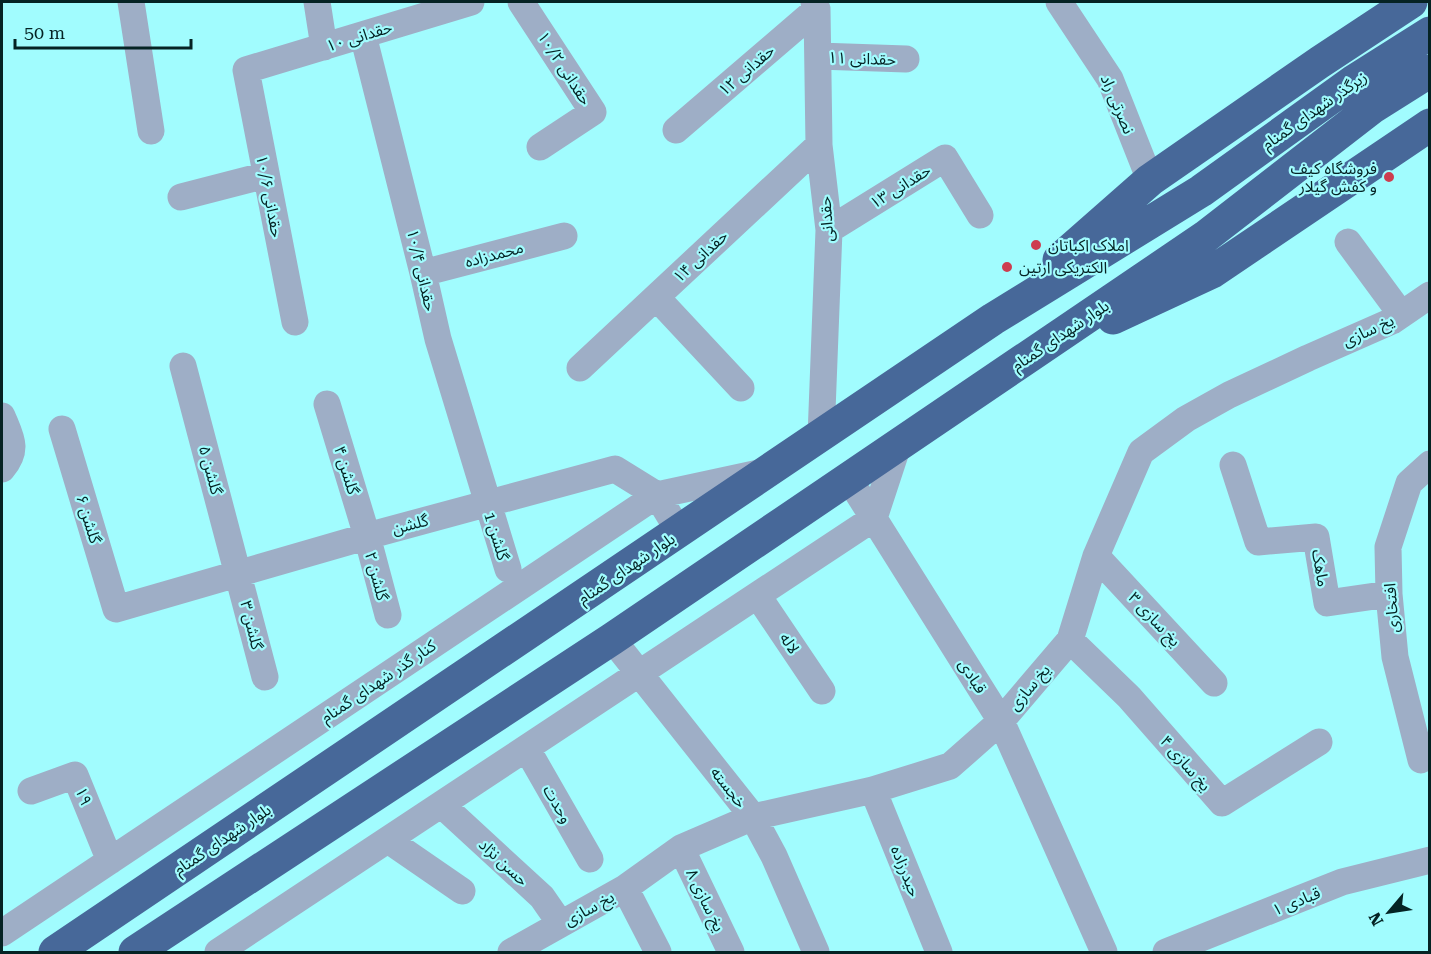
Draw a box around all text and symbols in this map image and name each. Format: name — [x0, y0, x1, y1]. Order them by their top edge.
scale bar — [15, 12, 190, 50]
street label: حقدانی ۱۰ — [324, 17, 394, 56]
text: 50 m — [24, 22, 65, 43]
street label: حقدانی ۱۰/۲ — [534, 28, 595, 109]
street label: حقدانی ۱۲ — [714, 41, 778, 100]
street label: حقدانی ۱۱ — [828, 48, 896, 69]
street label: زیرگذر شهدای گمنام — [1258, 67, 1372, 156]
street label: نصرتی راد — [1097, 72, 1139, 137]
street label: حقدانی ۱۰/۶ — [252, 153, 287, 239]
place label: فروشگاه کیف و کفش گیلار — [1290, 159, 1377, 196]
street label: حقدانی ۱۳ — [866, 160, 934, 213]
marker: فروشگاه کیف و کفش گیلار — [1382, 170, 1396, 184]
street label: حقدانی — [815, 195, 838, 242]
street label: حقدانی ۱۴ — [669, 226, 732, 287]
street label: حقدانی ۱۰/۴ — [403, 227, 440, 313]
place label: املاک اکباتان — [1048, 236, 1129, 255]
street label: محمدزاده — [463, 238, 525, 271]
marker: املاک اکباتان — [1029, 238, 1043, 252]
place label: الکتریکی ارتین — [1019, 258, 1107, 277]
marker: الکتریکی ارتین — [1000, 260, 1014, 274]
street label: بلوار شهدای گمنام — [1008, 296, 1114, 377]
street label: یخ سازی — [1340, 310, 1398, 353]
street label: گلشن ۵ — [195, 444, 226, 497]
street label: گلشن ۴ — [330, 444, 363, 497]
street label: گلشن ۶ — [72, 493, 105, 546]
street label: گلشن — [390, 510, 431, 538]
street label: گلشن 1 — [480, 510, 513, 563]
street label: بلوار شهدای گمنام — [574, 529, 680, 610]
street label: ماهک — [1308, 548, 1333, 588]
street label: گلشن ۲ — [361, 550, 392, 603]
street label: افتخاری — [1380, 582, 1403, 633]
street label: یخ سازی ۳ — [1122, 588, 1185, 653]
street label: گلشن ۳ — [236, 599, 267, 652]
street label: لاله — [776, 629, 803, 657]
street label: کنار گذر شهدای گمنام — [317, 636, 441, 729]
street label: قبادی — [955, 656, 990, 697]
street label: یخ سازی — [1005, 660, 1056, 716]
street label: یخ سازی ۴ — [1154, 732, 1215, 797]
street label: خجسته — [707, 763, 751, 812]
street label: وحدت — [539, 782, 576, 827]
street label: ۱۹ — [71, 784, 96, 808]
street label: بلوار شهدای گمنام — [170, 800, 276, 881]
street label: حسن نژاد — [475, 835, 532, 890]
street label: حیدرزاده — [887, 843, 924, 899]
street label: یخ سازی ۸ — [679, 866, 729, 936]
north arrow — [1359, 882, 1419, 942]
street label: قبادی ۱ — [1269, 883, 1323, 920]
street label: یخ سازی — [561, 887, 619, 933]
text: N — [1365, 909, 1388, 929]

